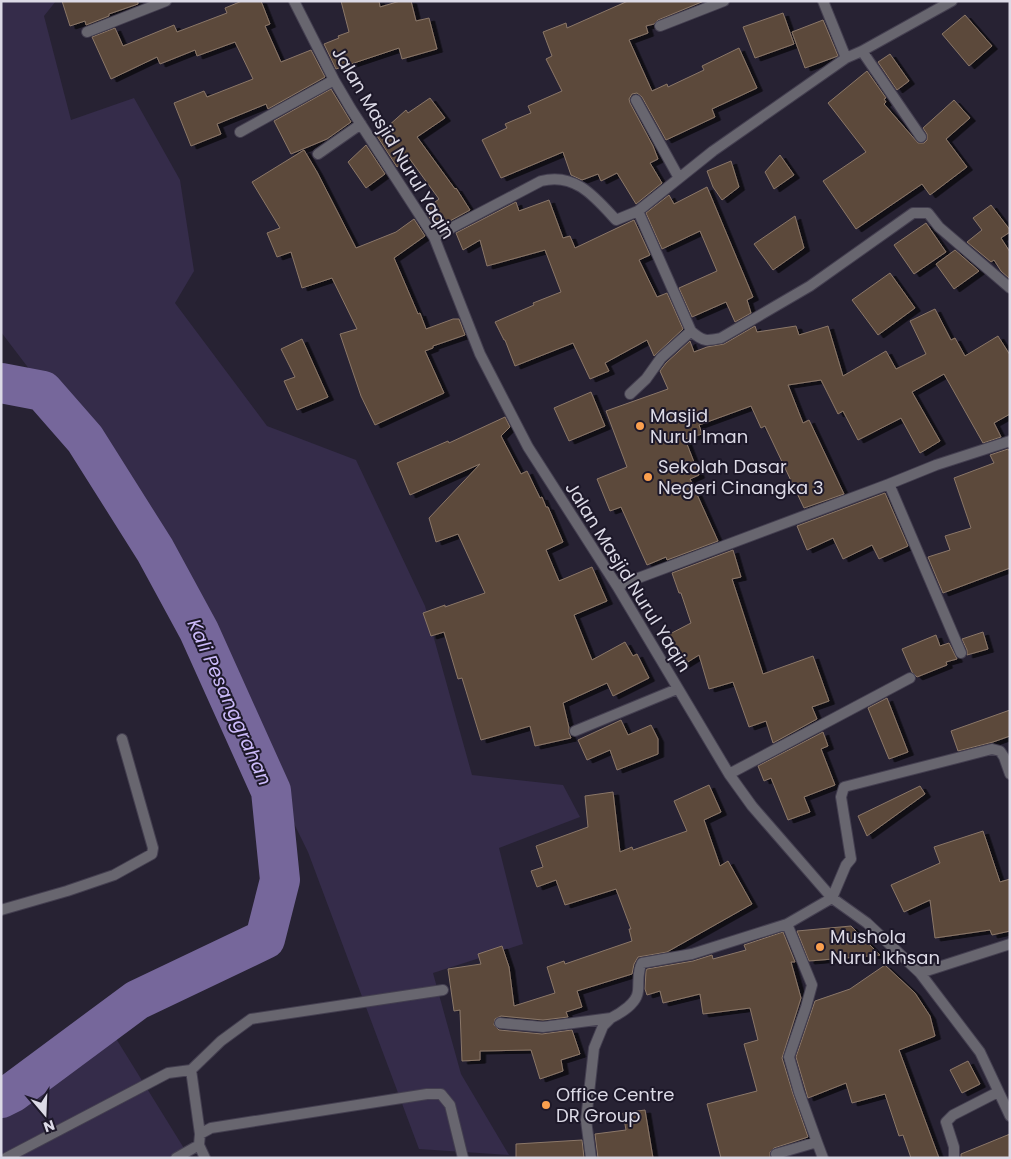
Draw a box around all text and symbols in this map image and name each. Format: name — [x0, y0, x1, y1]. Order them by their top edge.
street label: Jalan Masjid Nurul Yaqin — [326, 42, 461, 243]
place label: Masjid Nurul Iman — [650, 403, 748, 449]
marker: Masjid Nurul Iman — [634, 420, 646, 432]
place label: Sekolah Dasar Negeri Cinangka 3 — [658, 454, 824, 500]
marker: Sekolah Dasar Negeri Cinangka 3 — [642, 471, 654, 483]
street label: Jalan Masjid Nurul Yaqin — [560, 477, 697, 677]
water label: Kali Pesanggrahan — [181, 615, 278, 790]
place label: Mushola Nurul Ikhsan — [830, 924, 940, 970]
marker: Mushola Nurul Ikhsan — [814, 941, 826, 953]
place label: Office Centre DR Group — [556, 1082, 674, 1128]
north arrow — [20, 1089, 70, 1139]
marker: Office Centre DR Group — [540, 1099, 552, 1111]
text: N — [41, 1115, 57, 1137]

